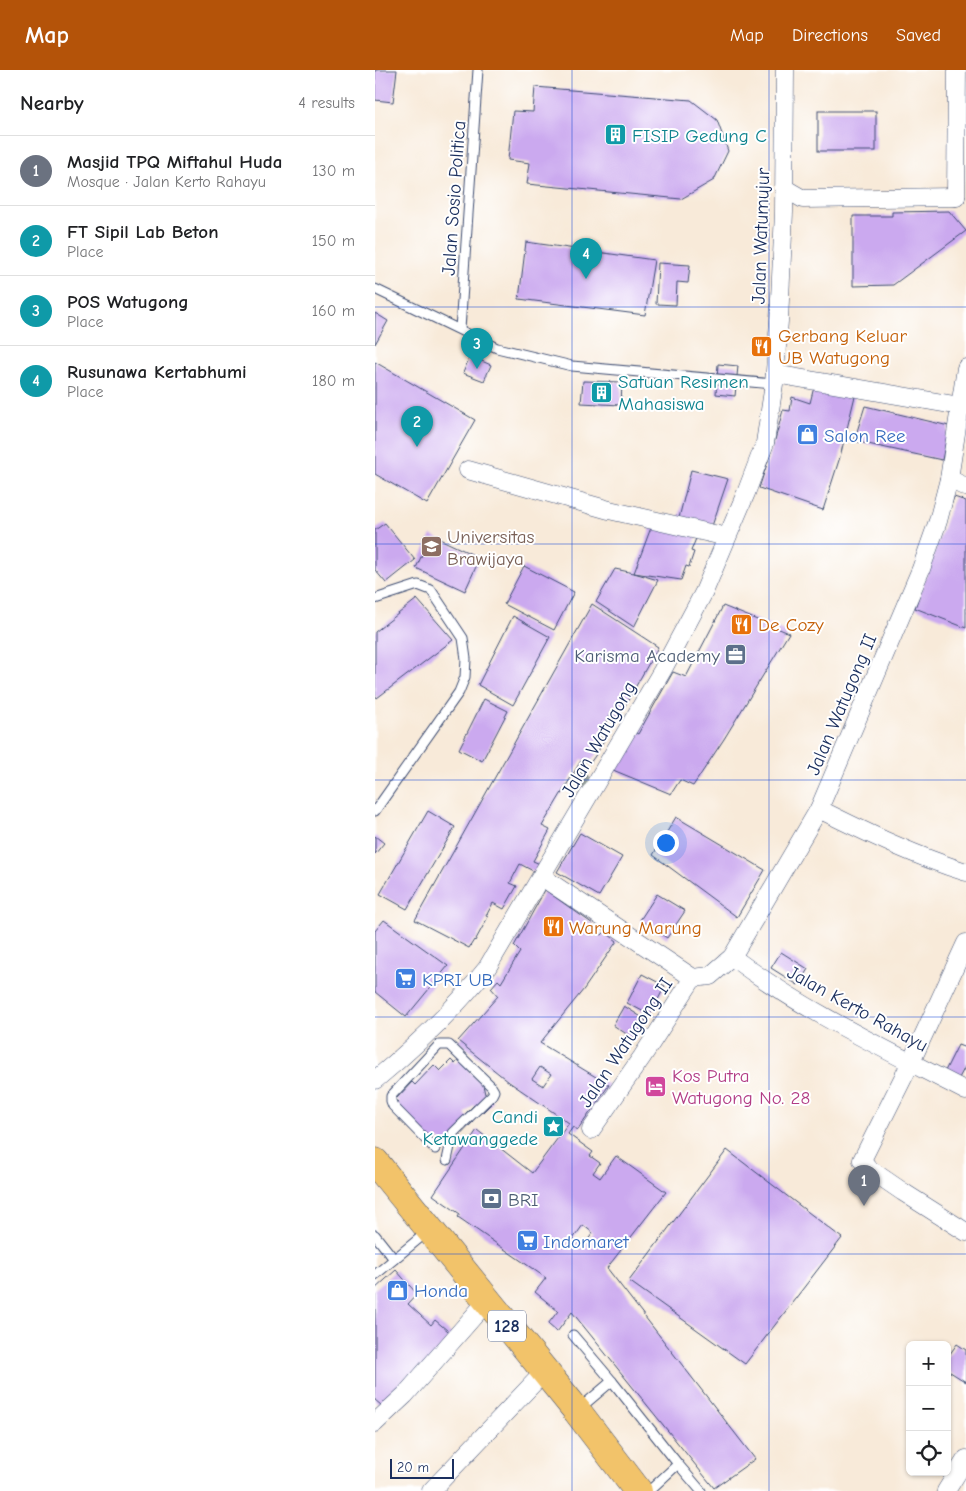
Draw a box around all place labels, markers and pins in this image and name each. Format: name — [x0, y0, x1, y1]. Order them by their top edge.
building icon: FISIP Gedung C — [604, 123, 628, 147]
place label: FISIP Gedung C — [632, 125, 767, 147]
pin: 4 — [570, 238, 602, 279]
place label: Gerbang Keluar UB Watugong — [778, 325, 907, 369]
pin: 3 — [461, 328, 493, 369]
restaurant icon: Gerbang Keluar UB Watugong — [750, 334, 774, 358]
place label: Satuan Resimen Mahasiswa — [618, 371, 749, 415]
building icon: Satuan Resimen Mahasiswa — [590, 380, 614, 404]
pin: 2 — [401, 406, 433, 447]
shop icon: Salon Ree — [796, 423, 820, 447]
place label: Salon Ree — [824, 425, 906, 447]
place label: Universitas Brawijaya — [447, 526, 534, 570]
school or university icon: Universitas Brawijaya — [419, 535, 443, 559]
restaurant icon: De Cozy — [730, 612, 754, 636]
place label: De Cozy — [758, 614, 824, 636]
office icon: Karisma Academy — [724, 643, 748, 667]
place label: Karisma Academy — [574, 645, 720, 667]
restaurant icon: Warung Marung — [541, 915, 565, 939]
place label: Warung Marung — [569, 917, 702, 939]
supermarket icon: KPRI UB — [394, 967, 418, 991]
place label: KPRI UB — [422, 969, 493, 991]
place label: Kos Putra Watugong No. 28 — [672, 1065, 810, 1109]
hotel icon: Kos Putra Watugong No. 28 — [644, 1074, 668, 1098]
place label: Candi Ketawanggede — [423, 1106, 538, 1150]
place icon: Candi Ketawanggede — [542, 1115, 566, 1139]
pin: 1 — [848, 1165, 880, 1206]
bank icon: BRI — [480, 1187, 504, 1211]
place label: BRI — [508, 1189, 539, 1211]
supermarket icon: Indomaret — [515, 1229, 539, 1253]
place label: Indomaret — [543, 1231, 629, 1253]
shop icon: Honda — [386, 1278, 410, 1302]
place label: Honda — [414, 1280, 468, 1302]

